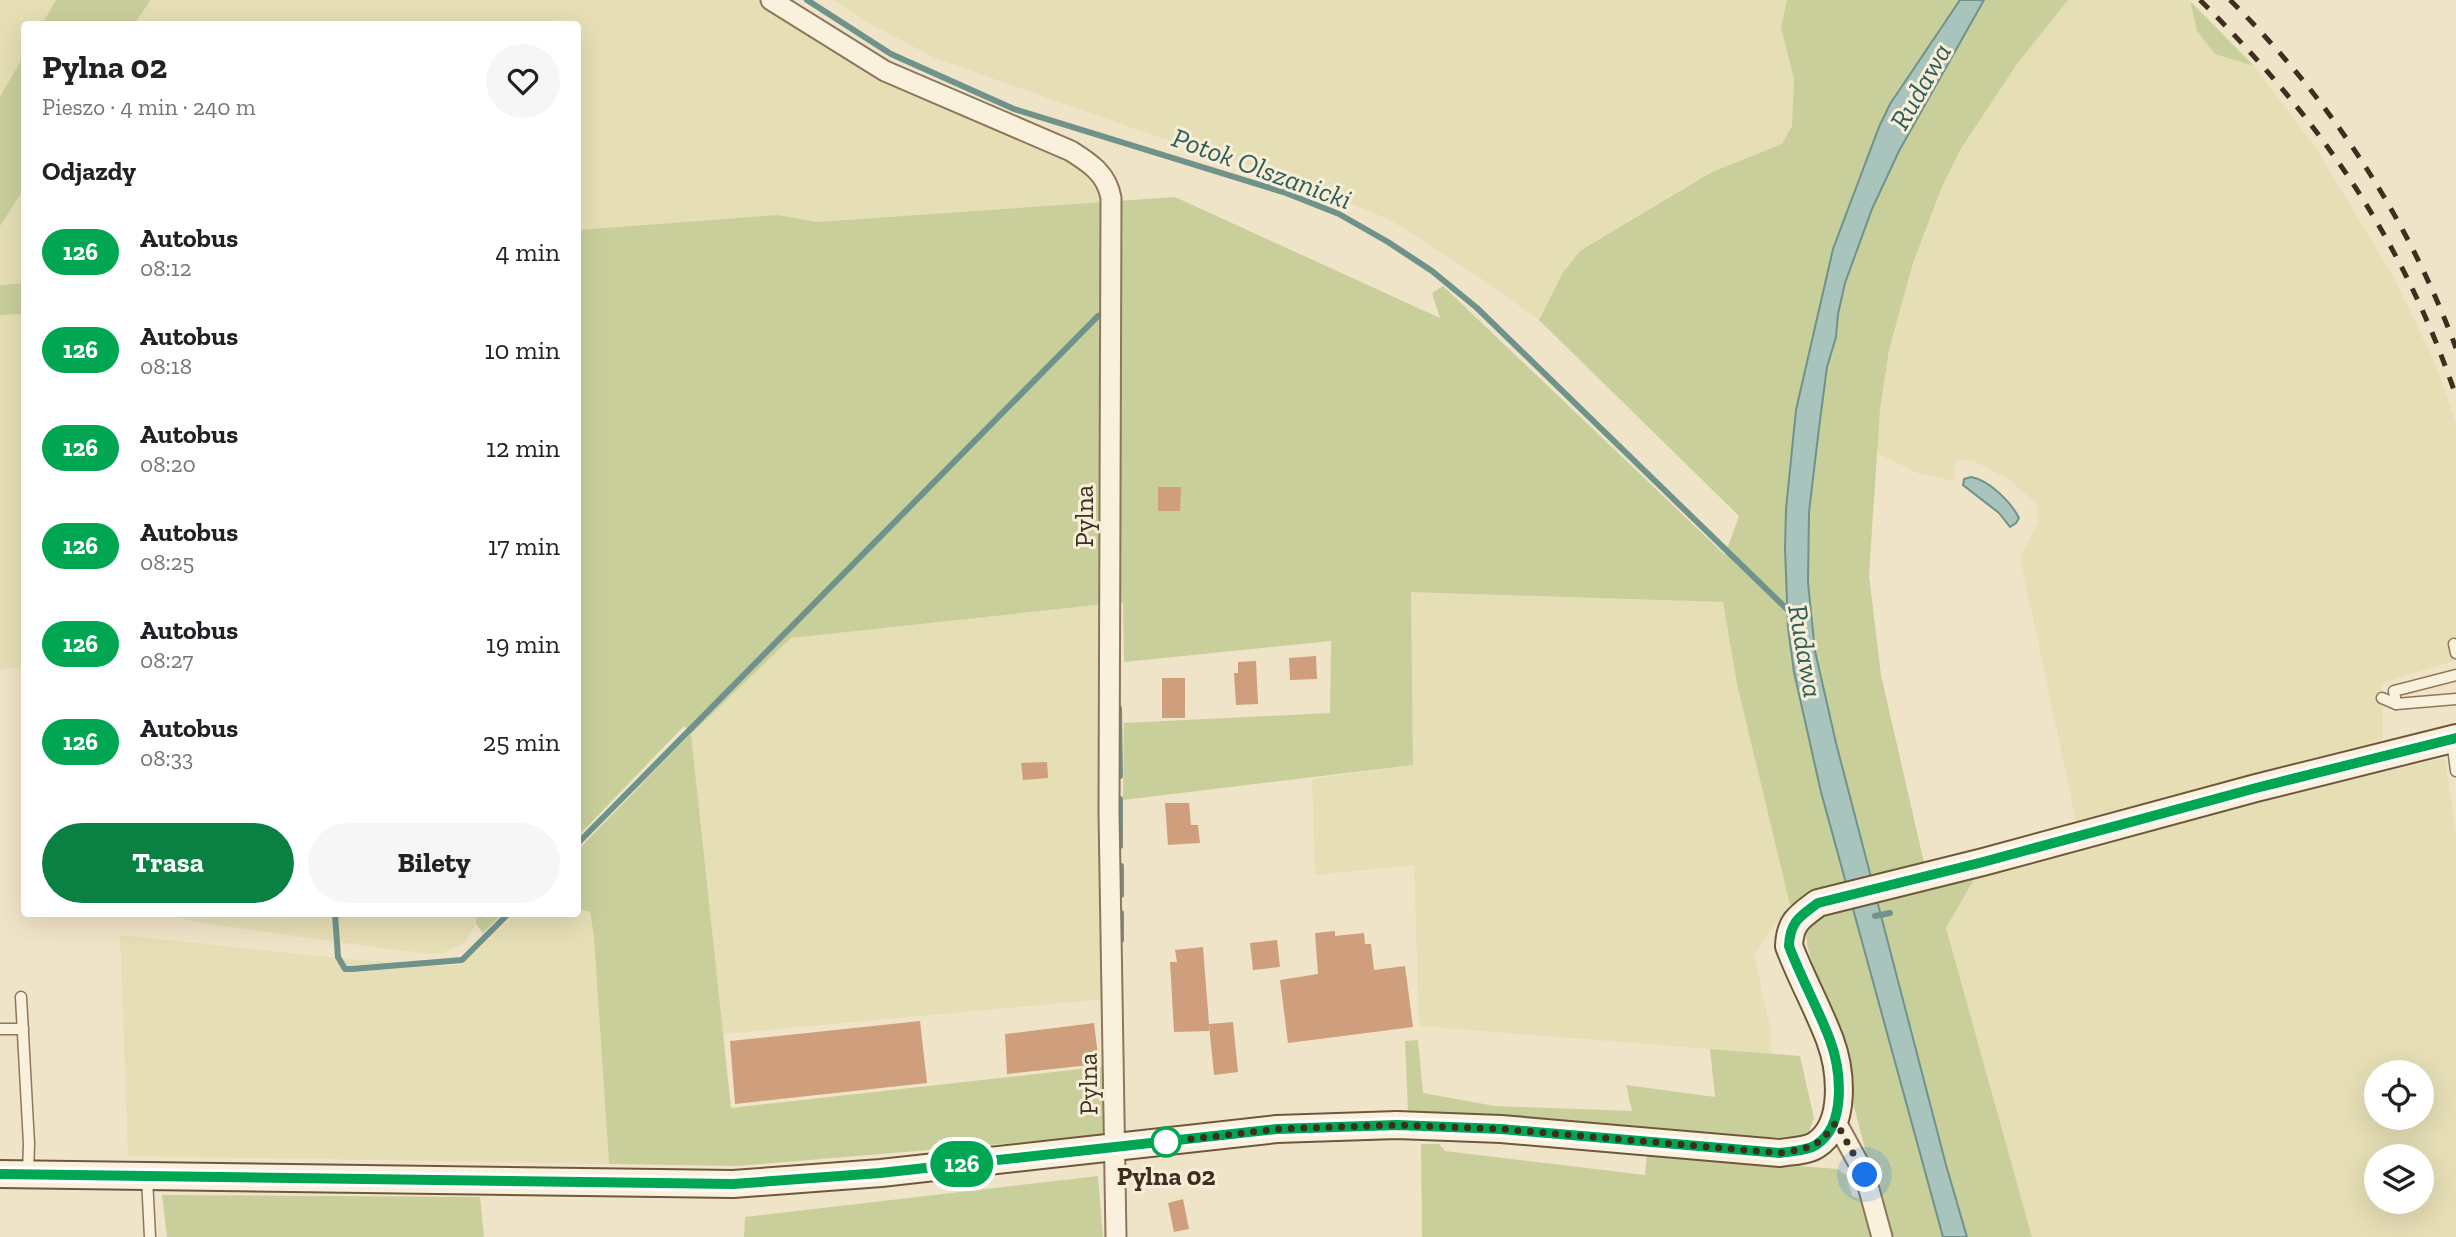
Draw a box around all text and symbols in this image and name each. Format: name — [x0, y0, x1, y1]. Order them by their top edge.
water label: Rudawa — [1883, 37, 1958, 135]
button: heart — [486, 44, 560, 118]
text: Pylna 02 — [42, 47, 167, 86]
text: Pieszo · 4 min · 240 m — [42, 93, 256, 121]
water label: Potok Olszanicki — [1168, 121, 1356, 216]
text: Odjazdy — [42, 155, 136, 187]
text: Autobus — [140, 222, 238, 254]
text: 4 min — [495, 236, 560, 268]
text: 126 — [63, 237, 98, 266]
text: 08:12 — [140, 254, 191, 282]
text: Autobus — [140, 320, 238, 352]
text: 10 min — [484, 334, 560, 366]
text: 126 — [63, 335, 98, 364]
text: 08:18 — [140, 352, 192, 380]
text: Autobus — [140, 418, 238, 450]
text: 12 min — [486, 432, 560, 464]
text: 126 — [63, 433, 98, 462]
text: 08:20 — [140, 450, 196, 478]
street label: Pylna — [1068, 484, 1100, 547]
text: Autobus — [140, 516, 238, 548]
text: 17 min — [488, 530, 560, 562]
text: 126 — [63, 531, 98, 560]
text: 08:25 — [140, 548, 194, 576]
water label: Rudawa — [1781, 602, 1830, 700]
text: Autobus — [140, 614, 238, 646]
text: 19 min — [486, 628, 560, 660]
text: 126 — [63, 629, 98, 658]
text: 08:27 — [140, 646, 193, 674]
text: Autobus — [140, 712, 238, 744]
text: 25 min — [483, 726, 560, 758]
text: 126 — [63, 727, 98, 756]
text: 08:33 — [140, 744, 193, 772]
button: Trasa — [42, 823, 294, 903]
button: Bilety — [308, 823, 560, 903]
street label: Pylna — [1071, 1052, 1105, 1115]
map controls — [2364, 1060, 2434, 1214]
button: locate — [2364, 1060, 2434, 1130]
marker: Pylna 02 — [1151, 1127, 1181, 1157]
line badge: 126 — [922, 1141, 1002, 1187]
button: layers — [2364, 1144, 2434, 1214]
text: 126 — [944, 1149, 980, 1178]
your location — [1847, 1157, 1882, 1192]
place label: Pylna 02 — [1117, 1160, 1215, 1192]

